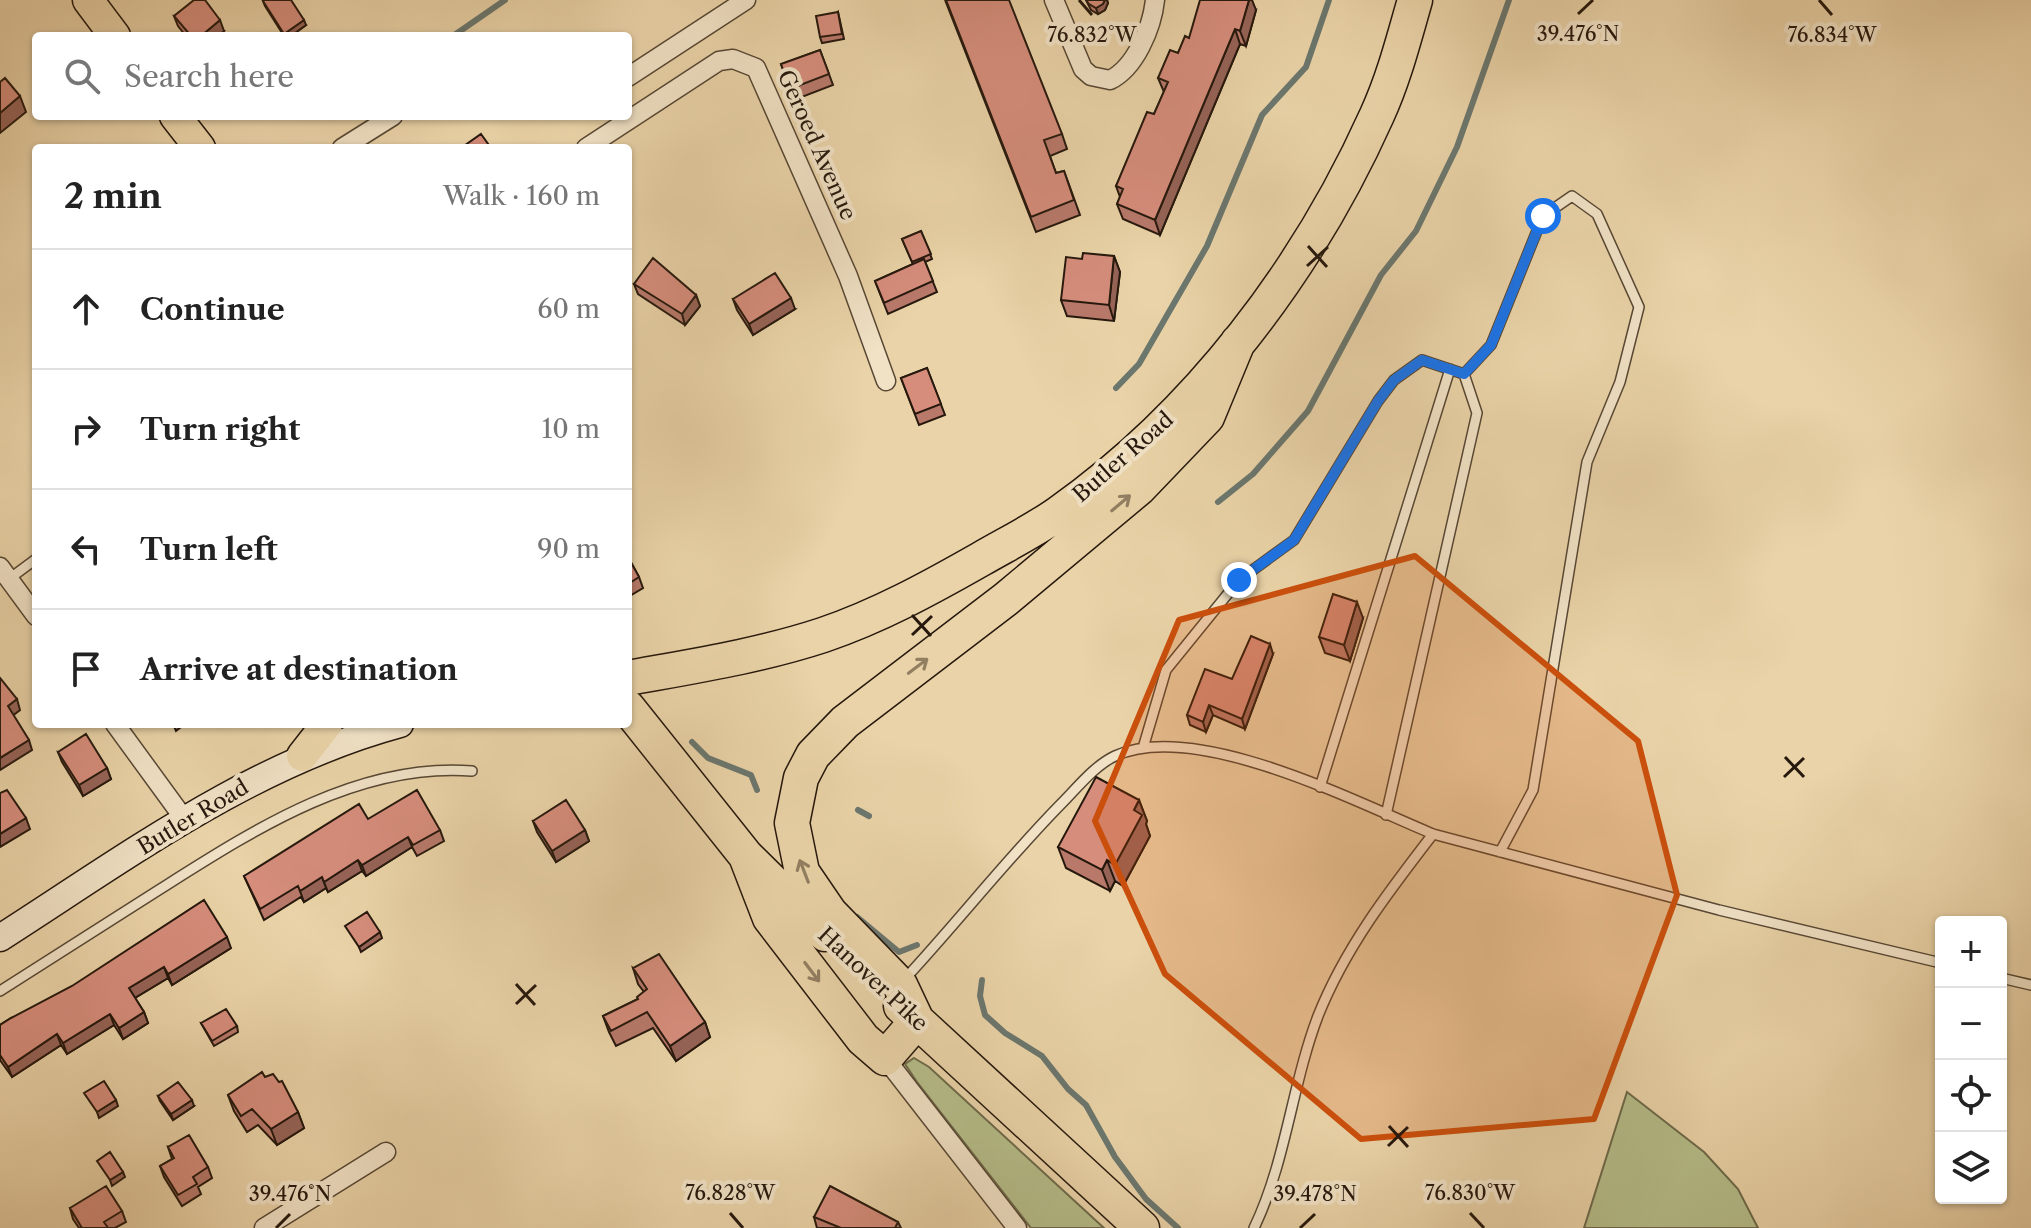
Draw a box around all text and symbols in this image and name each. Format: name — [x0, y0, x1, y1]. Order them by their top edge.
text: 39.476°N — [1537, 22, 1619, 46]
text: 76.832°W — [1047, 23, 1138, 47]
text: 76.834°W — [1787, 23, 1878, 47]
search box — [32, 32, 632, 120]
icon: search — [60, 54, 104, 98]
text: Search here — [124, 58, 294, 95]
street label: Geroed Avenue — [772, 66, 862, 224]
text: 2 min — [64, 175, 162, 217]
text: Walk · 160 m — [443, 180, 600, 212]
route start — [1525, 198, 1561, 234]
icon: ahead — [64, 287, 108, 331]
text: Continue — [140, 291, 285, 328]
text: 60 m — [537, 293, 600, 325]
street label: Butler Road — [1067, 406, 1179, 508]
icon: right — [64, 407, 108, 451]
text: Turn right — [140, 411, 300, 448]
text: 10 m — [541, 413, 600, 445]
one-way arrow — [1110, 494, 1131, 512]
icon: left — [64, 527, 108, 571]
text: Turn left — [140, 531, 277, 568]
text: 90 m — [537, 533, 600, 565]
route end — [1221, 562, 1257, 598]
icon: arrive — [64, 647, 108, 691]
text: Arrive at destination — [140, 651, 458, 688]
one-way arrow — [907, 657, 928, 674]
street label: Butler Road — [133, 773, 253, 861]
one-way arrow — [796, 859, 810, 884]
map controls — [1935, 916, 2007, 1204]
button: + — [1935, 916, 2007, 988]
street label: Hanover Pike — [812, 921, 934, 1037]
one-way arrow — [803, 961, 820, 982]
button: − — [1935, 988, 2007, 1060]
button: locate — [1935, 1060, 2007, 1132]
button: layers — [1935, 1132, 2007, 1204]
text: 76.828°W — [685, 1181, 776, 1205]
text: 76.830°W — [1425, 1181, 1516, 1205]
text: 39.476°N — [249, 1182, 331, 1206]
text: 39.478°N — [1273, 1182, 1357, 1206]

